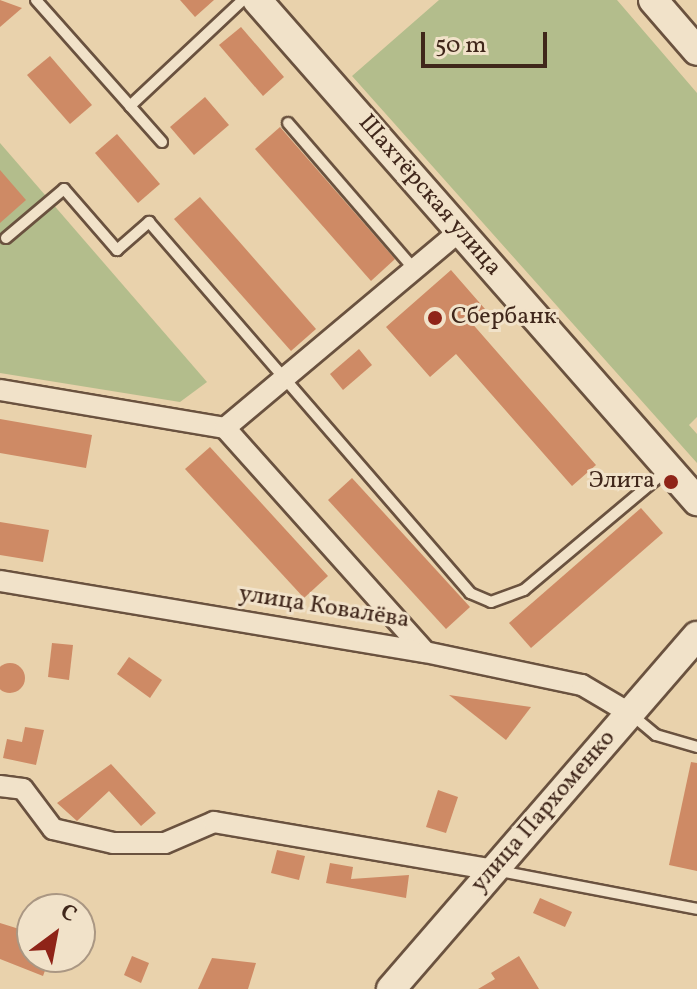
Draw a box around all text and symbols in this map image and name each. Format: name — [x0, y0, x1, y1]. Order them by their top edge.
scale bar — [425, 16, 551, 66]
text: 50 m — [435, 29, 487, 63]
street label: Шахтёрская улица — [351, 109, 507, 283]
place label: Сбербанк — [451, 304, 557, 332]
marker: Сбербанк — [426, 309, 444, 327]
place label: Элита — [589, 468, 655, 496]
marker: Элита — [662, 473, 680, 491]
street label: улица Ковалёва — [237, 580, 411, 636]
street label: улица Пархоменко — [466, 725, 622, 899]
north arrow — [16, 893, 96, 973]
text: С — [54, 897, 82, 931]

